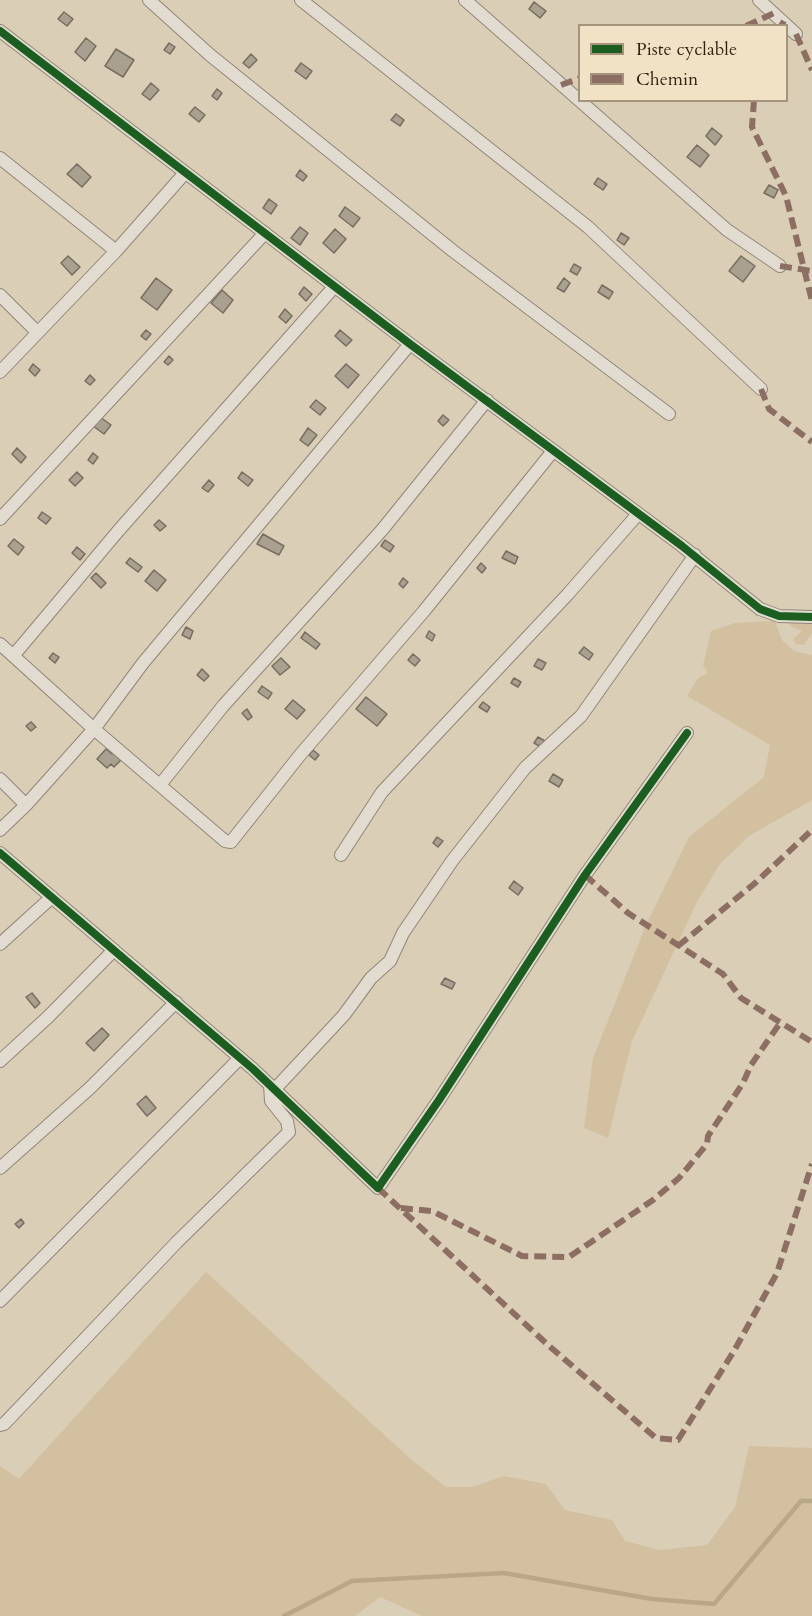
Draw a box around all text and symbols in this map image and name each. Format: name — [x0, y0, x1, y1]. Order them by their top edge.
legend — [578, 24, 788, 102]
text: Piste cyclable — [636, 37, 737, 62]
text: Chemin — [636, 67, 698, 92]

